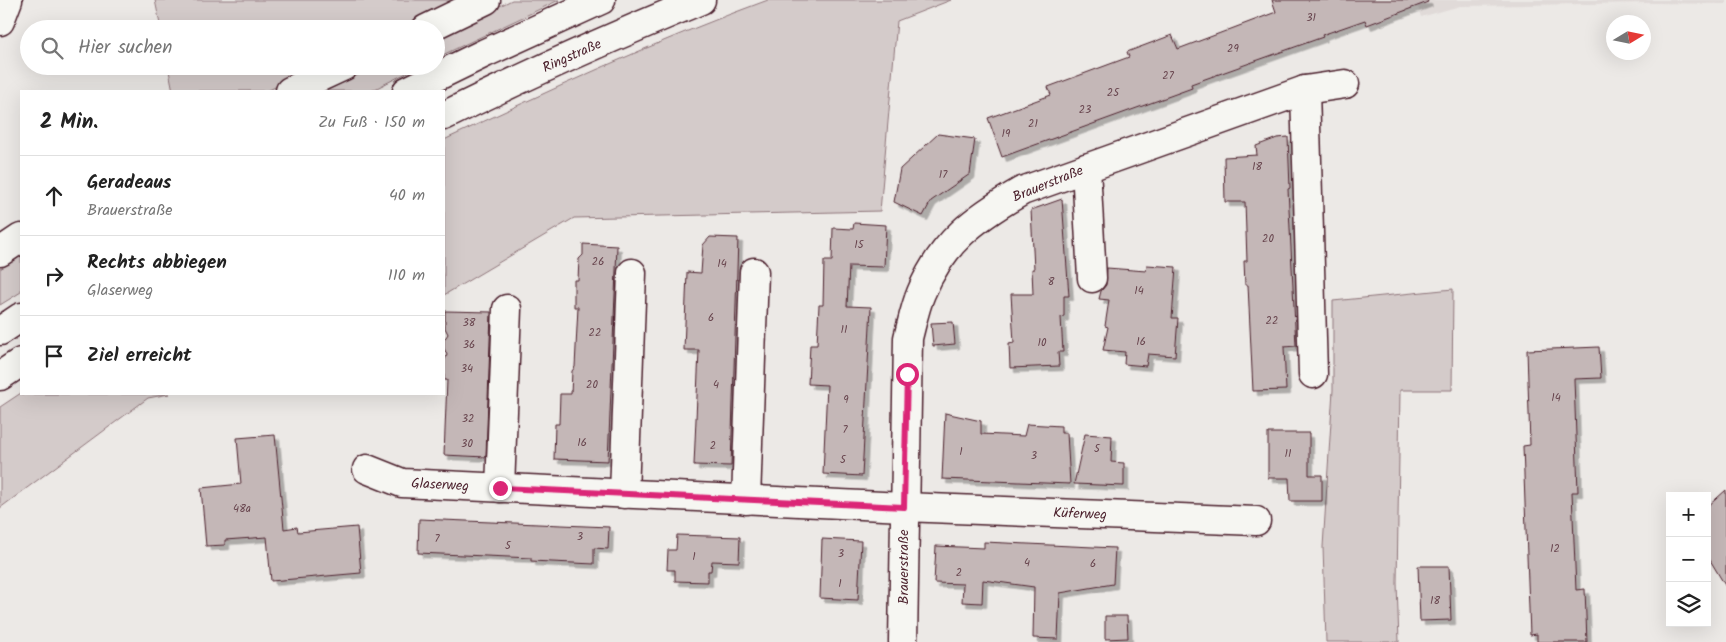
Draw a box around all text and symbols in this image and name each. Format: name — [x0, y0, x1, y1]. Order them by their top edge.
house number: 31 — [1306, 9, 1316, 27]
north arrow — [1606, 15, 1651, 60]
search box — [20, 20, 445, 75]
text: Hier suchen — [78, 33, 172, 63]
street label: Ringstraße — [539, 33, 606, 79]
icon: search — [38, 34, 66, 62]
house number: 29 — [1227, 40, 1240, 58]
house number: 27 — [1162, 67, 1175, 85]
house number: 25 — [1107, 84, 1120, 102]
house number: 23 — [1079, 101, 1091, 119]
text: 2 Min. — [40, 106, 98, 139]
text: Zu Fuß · 150 m — [318, 110, 425, 135]
house number: 21 — [1028, 115, 1038, 133]
house number: 19 — [1002, 125, 1011, 143]
house number: 18 — [1252, 158, 1262, 176]
street label: Brauerstraße — [1009, 160, 1087, 208]
house number: 17 — [939, 166, 948, 184]
text: Geradeaus — [87, 168, 172, 198]
icon: ahead — [40, 182, 68, 210]
text: 40 m — [389, 183, 425, 208]
text: Brauerstraße — [87, 198, 173, 223]
house number: 20 — [1262, 230, 1274, 248]
house number: 15 — [854, 236, 865, 254]
text: Rechts abbiegen — [87, 248, 227, 278]
house number: 26 — [592, 253, 604, 271]
house number: 14 — [717, 255, 727, 273]
icon: right — [40, 262, 68, 290]
text: 110 m — [388, 263, 425, 288]
house number: 8 — [1048, 273, 1055, 291]
text: Glaserweg — [87, 278, 153, 303]
house number: 14 — [1134, 282, 1144, 300]
house number: 6 — [708, 309, 714, 327]
house number: 22 — [1266, 312, 1278, 330]
house number: 38 — [463, 314, 476, 332]
house number: 11 — [841, 321, 847, 339]
house number: 22 — [589, 324, 601, 342]
house number: 16 — [1136, 333, 1146, 351]
house number: 10 — [1038, 334, 1047, 352]
house number: 36 — [463, 336, 475, 354]
text: Ziel erreicht — [87, 341, 192, 371]
icon: arrive — [40, 342, 68, 370]
house number: 34 — [461, 360, 473, 378]
route start — [896, 363, 919, 386]
house number: 20 — [586, 376, 598, 394]
house number: 4 — [713, 376, 719, 394]
house number: 14 — [1551, 389, 1561, 407]
house number: 9 — [843, 391, 849, 409]
house number: 32 — [462, 410, 474, 428]
house number: 7 — [842, 421, 848, 439]
house number: 16 — [577, 434, 587, 452]
house number: 30 — [461, 435, 473, 453]
house number: 2 — [710, 437, 716, 455]
house number: 5 — [1094, 440, 1101, 458]
house number: 1 — [959, 443, 963, 461]
house number: 11 — [1285, 445, 1291, 463]
house number: 3 — [1031, 447, 1037, 465]
house number: 5 — [840, 451, 847, 469]
street label: Glaserweg — [411, 473, 469, 497]
route end — [489, 477, 512, 500]
map controls — [1666, 492, 1711, 627]
button: + — [1666, 492, 1711, 537]
house number: 48a — [233, 500, 251, 518]
street label: Küferweg — [1053, 502, 1107, 526]
house number: 3 — [577, 528, 583, 546]
street label: Brauerstraße — [893, 529, 915, 604]
house number: 7 — [434, 530, 440, 548]
house number: 5 — [505, 537, 512, 555]
button: − — [1666, 537, 1711, 582]
house number: 12 — [1550, 540, 1560, 558]
house number: 3 — [838, 545, 844, 563]
house number: 1 — [692, 548, 696, 566]
house number: 4 — [1024, 554, 1030, 572]
house number: 6 — [1090, 555, 1096, 573]
house number: 2 — [956, 564, 962, 582]
house number: 1 — [838, 575, 842, 593]
button: layers — [1666, 582, 1711, 627]
house number: 18 — [1430, 592, 1440, 610]

